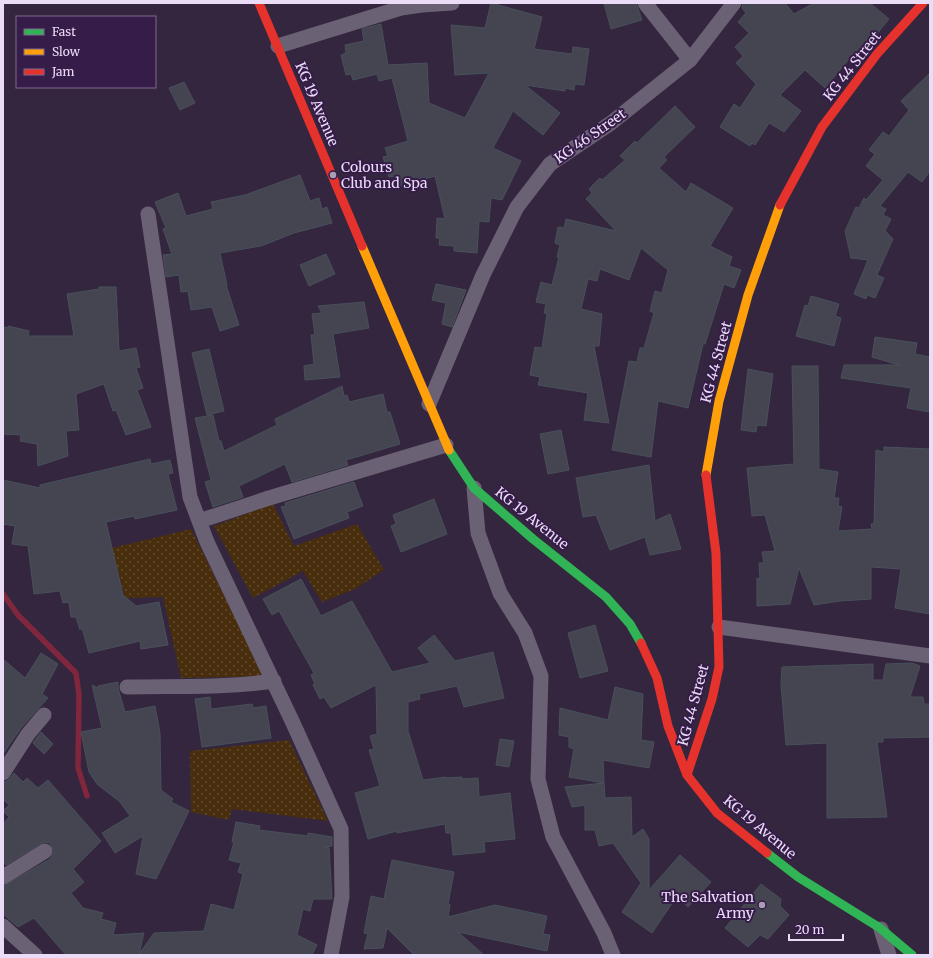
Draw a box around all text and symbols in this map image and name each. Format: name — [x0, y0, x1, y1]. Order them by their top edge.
legend — [16, 16, 156, 88]
text: Fast — [52, 24, 76, 39]
street label: KG 44 Street — [819, 27, 885, 105]
text: Slow — [52, 44, 81, 59]
street label: KG 19 Avenue — [291, 59, 343, 149]
text: Jam — [51, 64, 75, 79]
street label: KG 46 Street — [551, 104, 630, 167]
place label: Colours Club and Spa — [341, 158, 428, 192]
marker: Colours Club and Spa — [328, 170, 338, 180]
street label: KG 44 Street — [696, 319, 736, 405]
street label: KG 19 Avenue — [491, 483, 573, 553]
street label: KG 44 Street — [673, 662, 713, 748]
street label: KG 19 Avenue — [720, 791, 800, 863]
place label: The Salvation Army — [661, 888, 755, 922]
marker: The Salvation Army — [757, 900, 767, 910]
scale bar — [789, 916, 843, 942]
text: 20 m — [795, 922, 824, 937]

